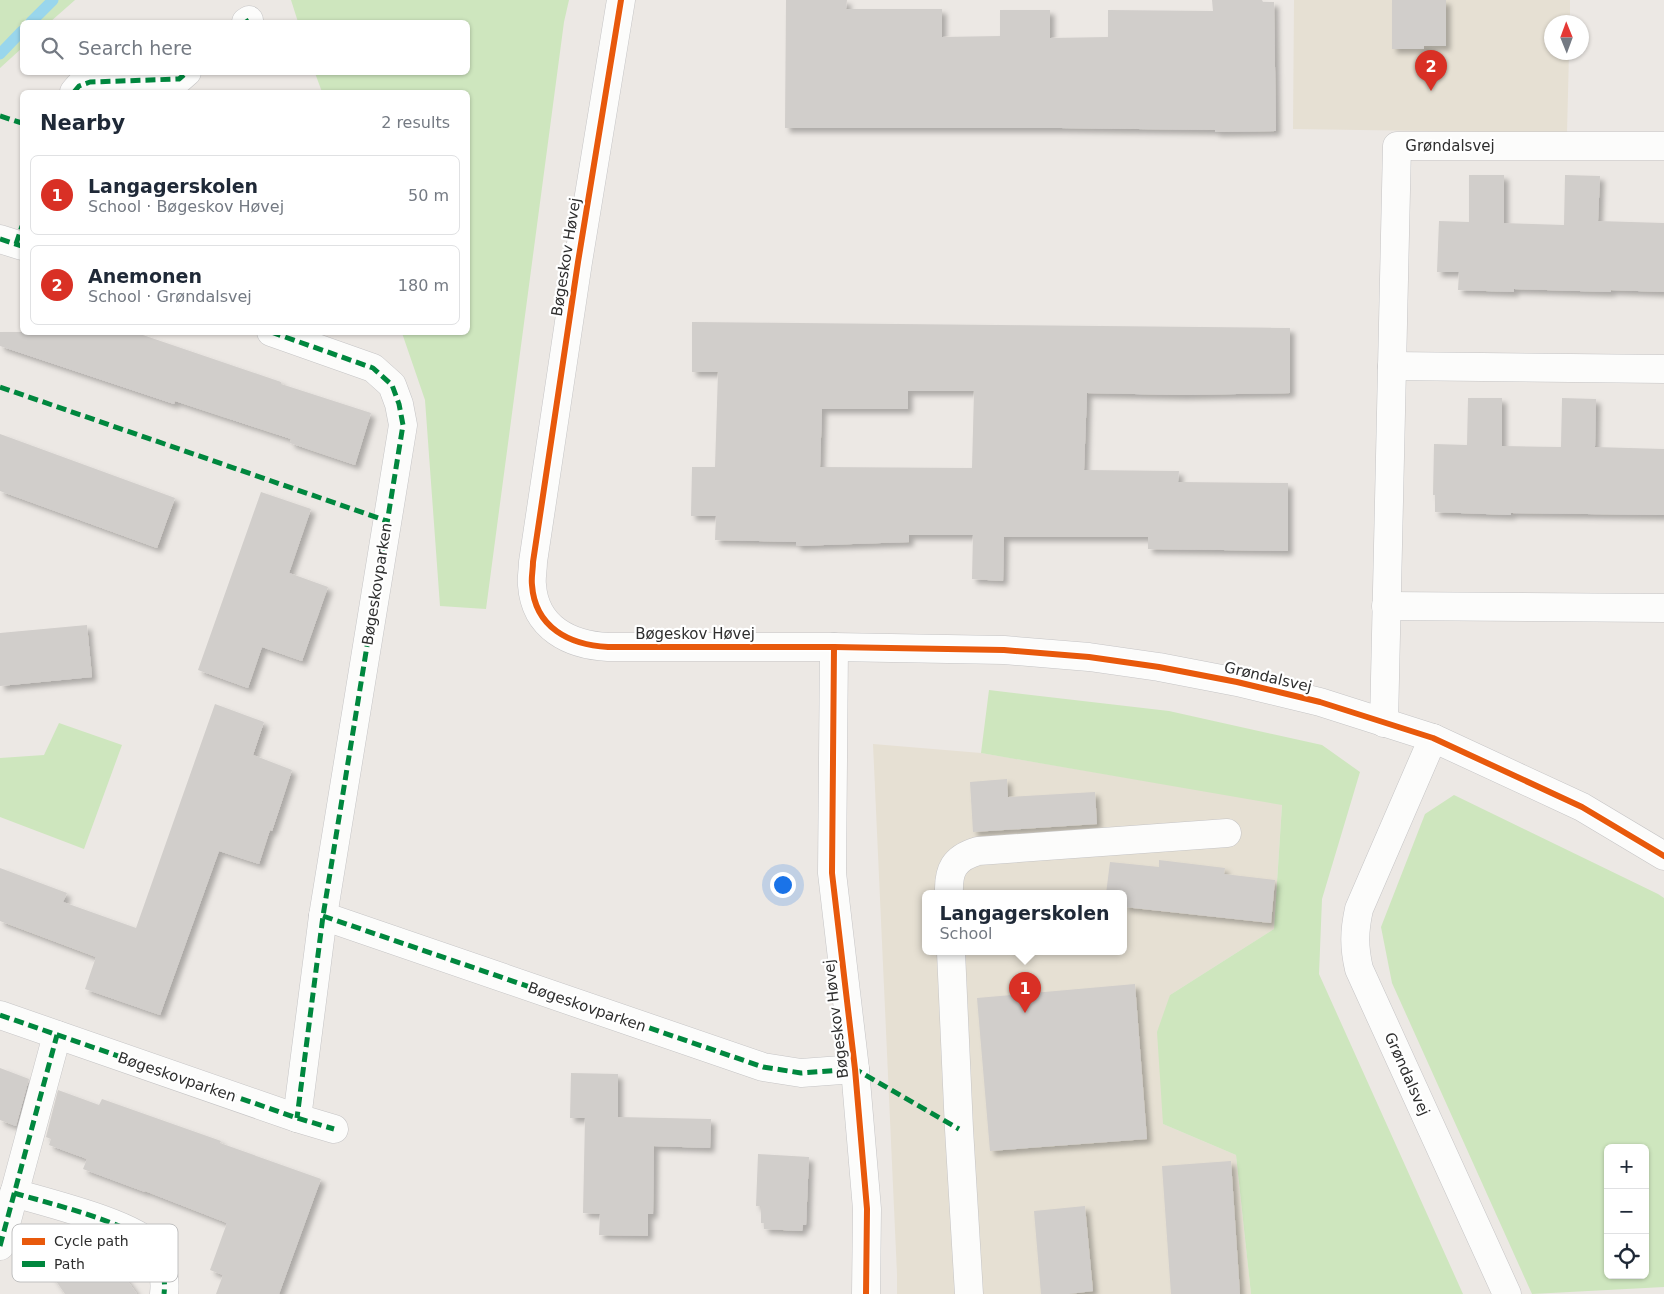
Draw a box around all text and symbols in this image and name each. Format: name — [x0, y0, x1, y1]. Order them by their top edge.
north arrow — [1544, 15, 1589, 60]
search box — [20, 20, 470, 75]
icon: search — [38, 34, 66, 62]
text: Search here — [78, 37, 192, 59]
pin: 2 — [1415, 50, 1447, 91]
text: Nearby — [40, 111, 125, 135]
text: 2 results — [381, 113, 450, 132]
street label: Grøndalsvej — [1405, 137, 1495, 155]
text: Langagerskolen — [88, 175, 258, 197]
text: 1 — [51, 186, 63, 205]
text: 50 m — [408, 186, 449, 205]
street label: Bøgeskov Høvej — [548, 196, 584, 318]
text: School · Bøgeskov Høvej — [88, 197, 284, 216]
text: Anemonen — [88, 265, 202, 287]
text: 2 — [51, 276, 63, 295]
text: 180 m — [398, 276, 449, 295]
text: School · Grøndalsvej — [88, 287, 252, 306]
street label: Bøgeskovparken — [358, 521, 396, 647]
street label: Bøgeskov Høvej — [635, 625, 755, 643]
street label: Grøndalsvej — [1222, 658, 1314, 696]
your location — [770, 872, 796, 898]
popup — [922, 890, 1127, 955]
text: Langagerskolen — [939, 902, 1110, 924]
text: School — [939, 924, 993, 943]
street label: Bøgeskov Høvej — [820, 958, 852, 1080]
pin: 1 — [1009, 972, 1041, 1013]
street label: Bøgeskovparken — [525, 978, 649, 1036]
street label: Grøndalsvej — [1381, 1029, 1433, 1119]
street label: Bøgeskovparken — [115, 1048, 239, 1106]
map controls — [1604, 1144, 1649, 1279]
button: + — [1604, 1144, 1649, 1189]
button: − — [1604, 1189, 1649, 1234]
legend — [12, 1224, 178, 1282]
text: Cycle path — [54, 1233, 129, 1249]
button: locate — [1604, 1234, 1649, 1279]
text: Path — [54, 1256, 85, 1272]

